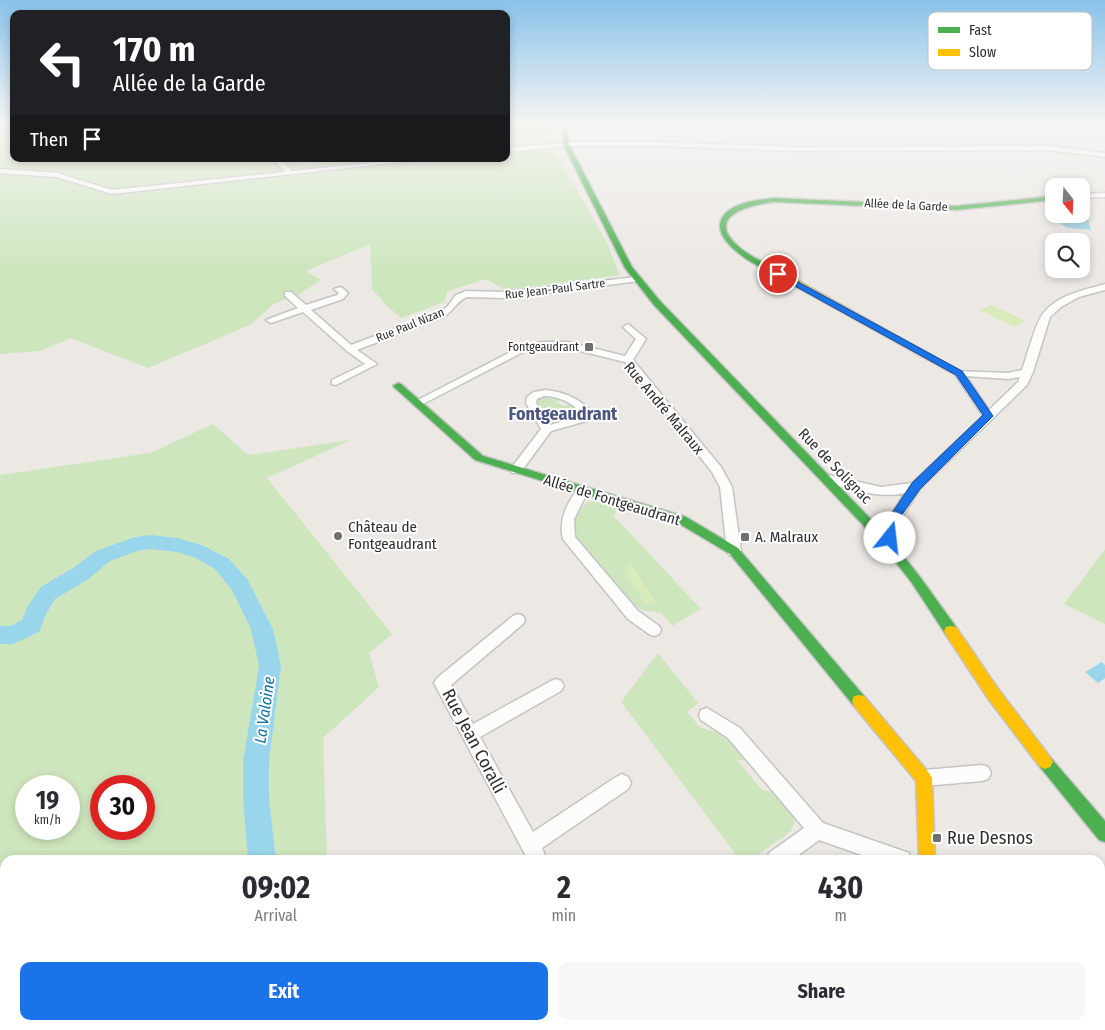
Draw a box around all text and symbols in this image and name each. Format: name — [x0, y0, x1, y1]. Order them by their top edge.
legend — [928, 12, 1092, 70]
text: Fast — [969, 22, 992, 39]
text: 170 m — [113, 28, 196, 70]
icon: left — [30, 30, 95, 95]
text: Slow — [969, 44, 996, 61]
text: Allée de la Garde — [113, 70, 266, 97]
icon: arrive — [78, 125, 106, 153]
text: Then — [30, 128, 68, 151]
north arrow — [1045, 178, 1090, 222]
map controls — [1045, 178, 1090, 278]
street label: Allée de la Garde — [864, 196, 948, 214]
button: search — [1045, 233, 1090, 278]
pin — [757, 253, 799, 295]
icon: arrive — [764, 260, 792, 288]
street label: Rue Jean-Paul Sartre — [504, 276, 606, 302]
street label: Rue Paul Nizan — [374, 305, 446, 345]
place label: Fontgeaudrant — [508, 340, 579, 354]
marker: Fontgeaudrant — [583, 341, 595, 353]
street label: Rue André Malraux — [620, 358, 708, 458]
district label: Fontgeaudrant — [509, 403, 618, 425]
street label: Rue de Solignac — [795, 425, 876, 508]
street label: Allée de Fontgeaudrant — [542, 471, 683, 529]
position arrow — [863, 511, 915, 563]
place label: Château de Fontgeaudrant — [348, 518, 437, 553]
place label: A. Malraux — [755, 528, 818, 546]
marker: Château de Fontgeaudrant — [332, 530, 344, 542]
marker: A. Malraux — [739, 531, 751, 543]
water label: La Valoine — [250, 675, 279, 745]
street label: Rue Jean Coralli — [437, 685, 511, 797]
speed limit sign: 30 — [90, 775, 155, 840]
text: 19 — [36, 786, 59, 816]
text: km/h — [34, 813, 61, 827]
place label: Rue Desnos — [947, 827, 1033, 849]
marker: Rue Desnos — [931, 832, 943, 844]
text: 09:02 — [242, 870, 310, 906]
text: 2 — [557, 870, 571, 906]
text: 430 — [818, 870, 863, 906]
text: Arrival — [255, 906, 297, 925]
text: min — [552, 906, 576, 925]
text: m — [834, 906, 847, 925]
button: Exit — [20, 962, 548, 1020]
button: Share — [558, 962, 1085, 1020]

